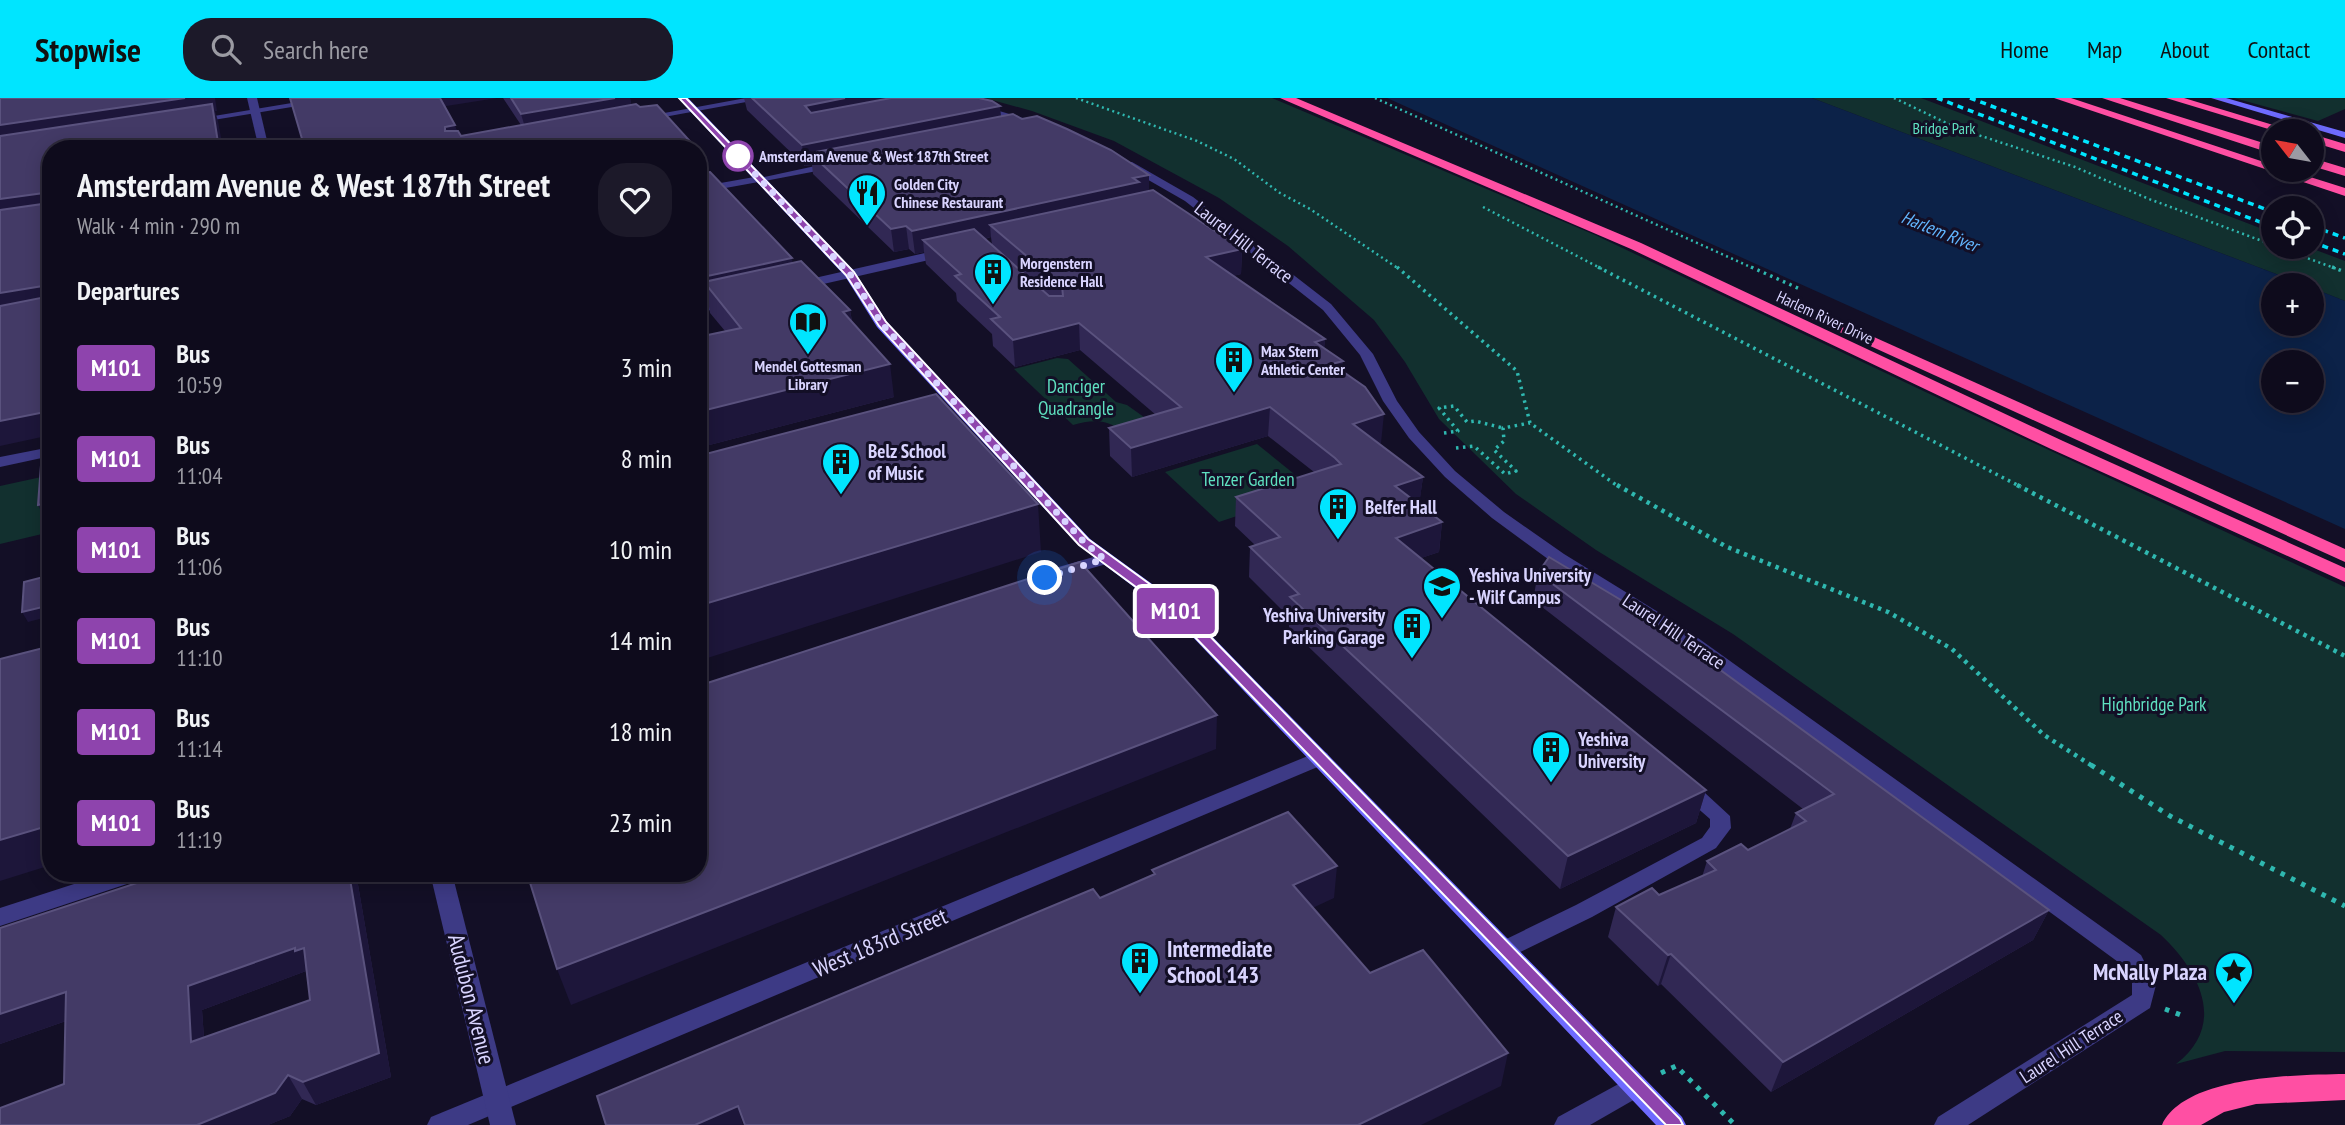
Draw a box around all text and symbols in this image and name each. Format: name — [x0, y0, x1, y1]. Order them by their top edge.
search box — [183, 18, 673, 81]
text: Stopwise — [35, 28, 141, 71]
icon: search — [207, 30, 245, 68]
text: Search here — [263, 33, 369, 66]
text: Home — [2000, 34, 2049, 65]
text: Map — [2087, 34, 2122, 65]
text: About — [2160, 34, 2209, 65]
text: Contact — [2247, 34, 2310, 65]
park label: Bridge Park — [1912, 118, 1976, 138]
north arrow — [2261, 119, 2324, 182]
map controls — [2261, 119, 2324, 413]
marker: Amsterdam Avenue & West 187th Street — [723, 141, 753, 171]
place label: Amsterdam Avenue & West 187th Street — [758, 146, 989, 166]
text: Amsterdam Avenue & West 187th Street — [77, 163, 550, 206]
button: heart — [598, 163, 672, 237]
restaurant icon: Golden City Chinese Restaurant — [846, 172, 888, 227]
place label: Golden City Chinese Restaurant — [894, 174, 1004, 212]
street label: Laurel Hill Terrace — [1190, 196, 1298, 288]
button: locate — [2261, 196, 2324, 259]
water label: Harlem River — [1898, 205, 1985, 258]
text: Walk · 4 min · 290 m — [77, 211, 240, 240]
building icon: Morgenstern Residence Hall — [972, 251, 1014, 306]
place label: Morgenstern Residence Hall — [1020, 253, 1103, 291]
button: + — [2261, 273, 2324, 336]
text: Departures — [77, 274, 180, 307]
street label: Harlem River Drive — [1773, 286, 1877, 348]
library icon: Mendel Gottesman Library — [787, 301, 829, 356]
text: Bus — [176, 337, 210, 370]
building icon: Max Stern Athletic Center — [1213, 339, 1255, 394]
place label: Max Stern Athletic Center — [1260, 341, 1345, 379]
button: − — [2261, 350, 2324, 413]
text: 3 min — [621, 351, 672, 384]
text: M101 — [91, 352, 141, 383]
place label: Mendel Gottesman Library — [755, 356, 861, 394]
text: 10:59 — [176, 370, 223, 399]
park label: Danciger Quadrangle — [1038, 374, 1114, 420]
text: Bus — [176, 428, 210, 461]
place label: Belz School of Music — [868, 439, 946, 485]
building icon: Belz School of Music — [820, 441, 862, 496]
text: 8 min — [621, 442, 672, 475]
text: M101 — [91, 443, 141, 474]
text: 11:04 — [176, 461, 223, 490]
park label: Tenzer Garden — [1202, 467, 1295, 491]
building icon: Belfer Hall — [1317, 486, 1359, 541]
place label: Belfer Hall — [1365, 495, 1437, 519]
text: Bus — [176, 519, 210, 552]
text: 10 min — [609, 533, 672, 566]
text: M101 — [91, 534, 141, 565]
text: 11:06 — [176, 552, 223, 581]
your location — [1027, 560, 1062, 595]
place label: Yeshiva University - Wilf Campus — [1468, 563, 1591, 609]
school or university icon: Yeshiva University - Wilf Campus — [1421, 565, 1463, 620]
line badge: M101 — [1127, 588, 1225, 634]
street label: Laurel Hill Terrace — [1618, 588, 1730, 674]
text: M101 — [1151, 595, 1201, 626]
place label: Yeshiva University Parking Garage — [1262, 603, 1385, 649]
building icon: Yeshiva University Parking Garage — [1391, 605, 1433, 660]
text: Bus — [176, 610, 210, 643]
text: 14 min — [609, 624, 672, 657]
text: M101 — [91, 625, 141, 656]
text: 11:10 — [176, 643, 223, 672]
park label: Highbridge Park — [2102, 692, 2207, 716]
text: Bus — [176, 701, 210, 734]
text: 18 min — [609, 715, 672, 748]
text: M101 — [91, 716, 141, 747]
place label: Yeshiva University — [1577, 727, 1646, 773]
building icon: Yeshiva University — [1530, 729, 1572, 784]
text: 11:14 — [176, 734, 223, 763]
text: Bus — [176, 792, 210, 825]
text: 23 min — [609, 806, 672, 839]
text: M101 — [91, 807, 141, 838]
text: 11:19 — [176, 825, 223, 854]
street label: West 183rd Street — [809, 900, 952, 983]
street label: Audubon Avenue — [442, 931, 502, 1067]
place label: Intermediate School 143 — [1167, 934, 1273, 989]
building icon: Intermediate School 143 — [1119, 940, 1161, 995]
place icon: McNally Plaza — [2213, 950, 2255, 1005]
place label: McNally Plaza — [2093, 957, 2207, 986]
street label: Laurel Hill Terrace — [2015, 1004, 2127, 1088]

